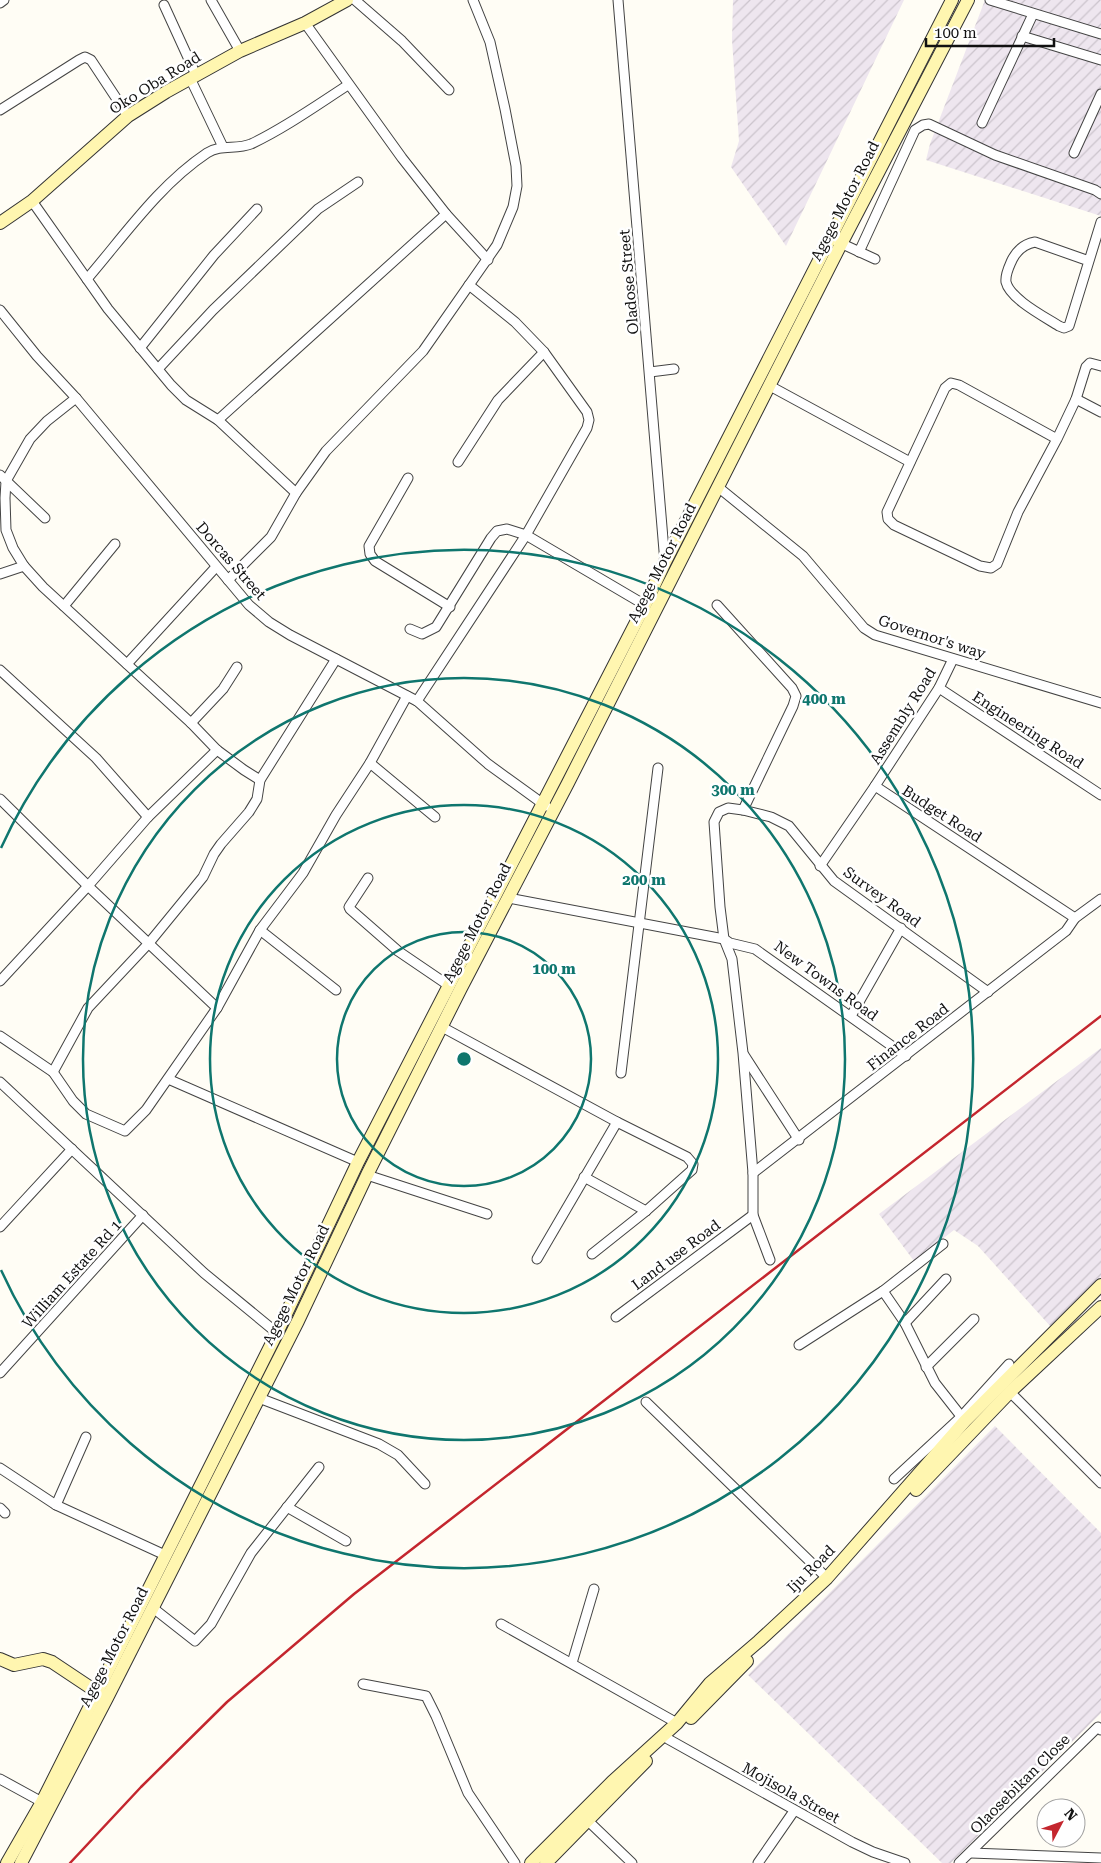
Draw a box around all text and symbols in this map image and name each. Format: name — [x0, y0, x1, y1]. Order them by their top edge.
scale bar — [926, 15, 1054, 47]
text: 100 m — [934, 24, 977, 42]
street label: Oko Oba Road — [106, 48, 204, 118]
street label: Agege Motor Road — [807, 138, 883, 264]
street label: Oladose Street — [615, 228, 643, 335]
street label: Agege Motor Road — [624, 500, 700, 626]
street label: Dorcas Street — [192, 518, 270, 604]
street label: Governor's way — [876, 611, 988, 663]
street label: Assembly Road — [866, 664, 940, 768]
street label: Engineering Road — [969, 687, 1087, 773]
text: 400 m — [802, 690, 846, 708]
text: 300 m — [711, 781, 755, 799]
street label: Budget Road — [899, 782, 986, 847]
street label: Agege Motor Road — [439, 860, 515, 986]
street label: Survey Road — [840, 863, 924, 931]
text: 200 m — [622, 871, 666, 889]
street label: New Towns Road — [771, 937, 882, 1025]
text: 100 m — [532, 960, 576, 978]
street label: Finance Road — [864, 999, 953, 1074]
centre of rings — [455, 1050, 473, 1068]
street label: William Estate Rd 1 — [19, 1216, 125, 1332]
street label: Land use Road — [628, 1216, 724, 1294]
street label: Agege Motor Road — [259, 1221, 333, 1348]
street label: Iju Road — [783, 1541, 839, 1597]
street label: Agege Motor Road — [76, 1584, 152, 1710]
street label: Olaosebikan Close — [966, 1730, 1074, 1838]
street label: Mojisola Street — [739, 1759, 843, 1827]
north arrow — [1036, 1798, 1086, 1848]
text: N — [1061, 1805, 1081, 1824]

